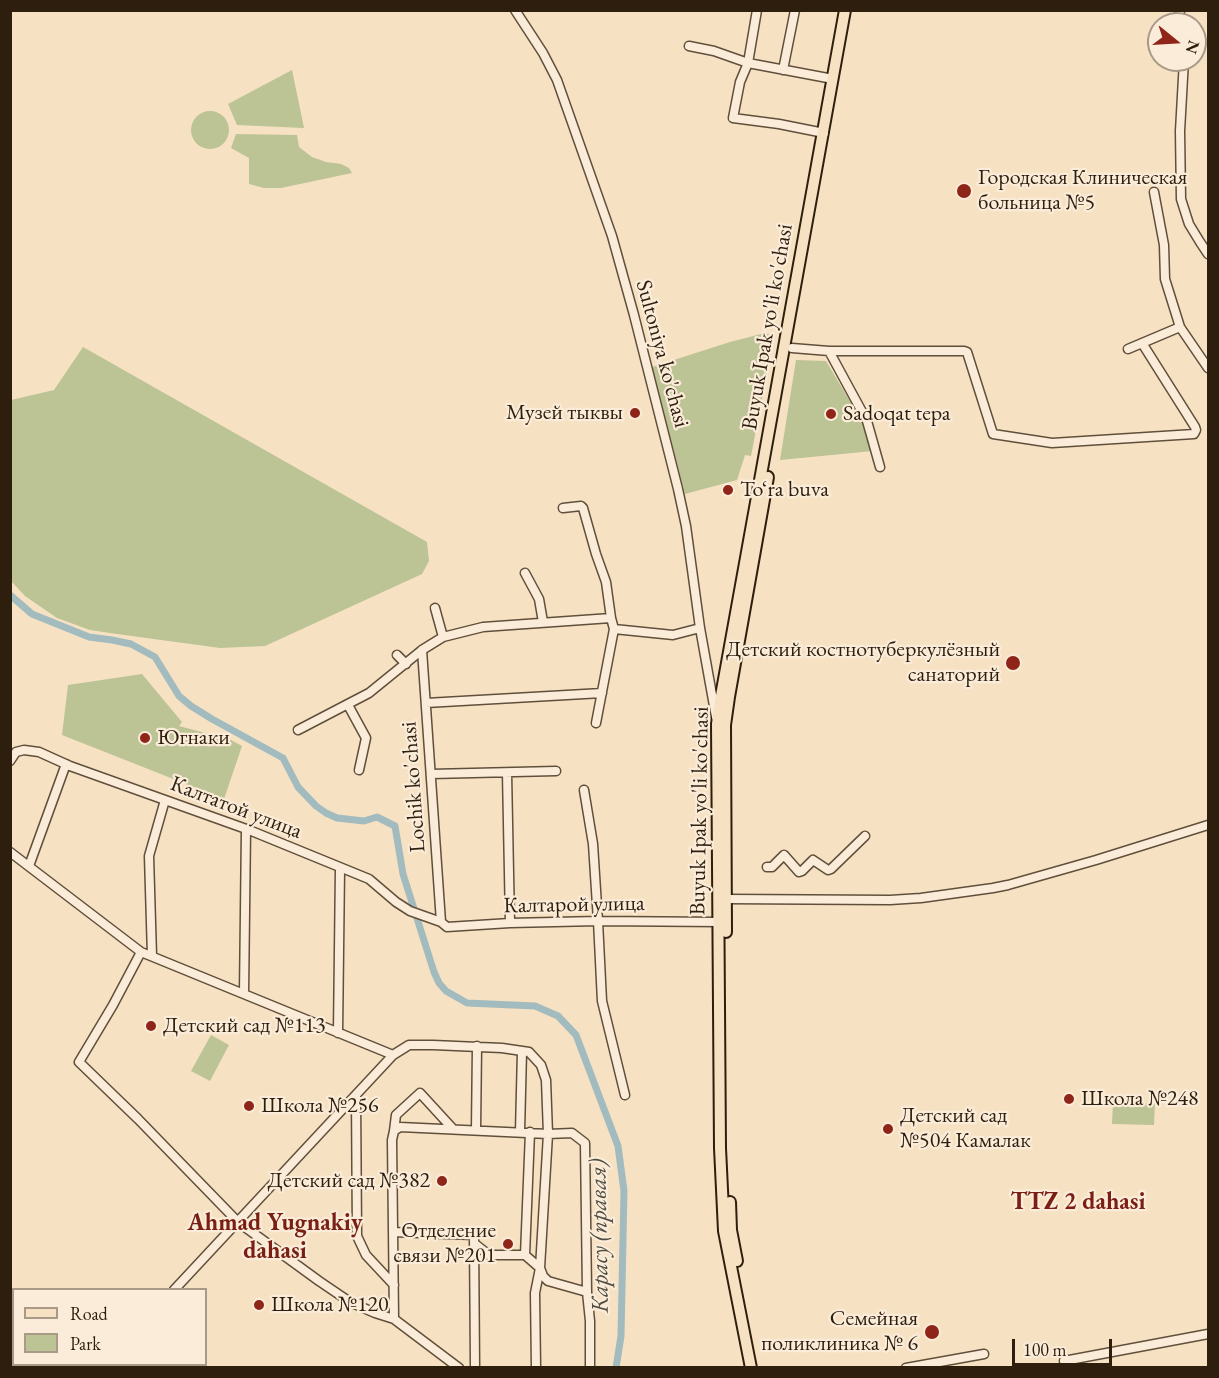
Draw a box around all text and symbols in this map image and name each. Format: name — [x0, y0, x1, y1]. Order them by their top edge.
north arrow — [1147, 12, 1207, 72]
text: N — [1181, 38, 1205, 56]
place label: Городская Клиническая больница №5 — [978, 165, 1187, 216]
marker: Городская Клиническая больница №5 — [955, 182, 973, 200]
street label: Buyuk Ipak yo'li ko'chasi — [737, 222, 799, 432]
street label: Sultoniya ko'chasi — [630, 277, 694, 431]
place label: Музей тыквы — [506, 400, 623, 426]
place label: Sadoqat tepa — [843, 401, 951, 427]
marker: Музей тыквы — [628, 406, 642, 420]
marker: Sadoqat tepa — [824, 407, 838, 421]
place label: To‘ra buva — [740, 477, 829, 503]
marker: To‘ra buva — [721, 483, 735, 497]
place label: Детский костнотуберкулёзный санаторий — [726, 637, 1000, 688]
marker: Детский костнотуберкулёзный санаторий — [1004, 654, 1022, 672]
street label: Buyuk Ipak yo'li ko'chasi — [685, 706, 715, 916]
street label: Lochik ko'chasi — [396, 721, 432, 853]
place label: Югнаки — [157, 725, 230, 751]
marker: Югнаки — [138, 731, 152, 745]
street label: Калтатой улица — [166, 771, 306, 845]
street label: Калтарой улица — [503, 891, 645, 919]
place label: Детский сад №113 — [163, 1013, 325, 1039]
marker: Детский сад №113 — [144, 1019, 158, 1033]
place label: Школа №248 — [1081, 1086, 1199, 1112]
marker: Школа №248 — [1062, 1092, 1076, 1106]
place label: Школа №256 — [261, 1093, 379, 1119]
marker: Школа №256 — [242, 1099, 256, 1113]
place label: Детский сад №504 Камалак — [900, 1103, 1031, 1154]
marker: Детский сад №504 Камалак — [881, 1122, 895, 1136]
water label: Карасу (правая) — [584, 1159, 616, 1313]
place label: Детский сад №382 — [268, 1168, 430, 1194]
marker: Детский сад №382 — [435, 1174, 449, 1188]
district label: TTZ 2 dahasi — [1010, 1188, 1146, 1216]
district label: Ahmad Yugnakiy dahasi — [188, 1209, 362, 1265]
place label: Отделение связи №201 — [393, 1218, 496, 1270]
marker: Отделение связи №201 — [501, 1237, 515, 1251]
legend — [12, 1288, 207, 1366]
place label: Школа №120 — [271, 1292, 389, 1318]
marker: Школа №120 — [252, 1298, 266, 1312]
text: Road — [70, 1302, 108, 1325]
place label: Семейная поликлиника № 6 — [761, 1306, 918, 1358]
marker: Семейная поликлиника № 6 — [923, 1323, 941, 1341]
scale bar — [1015, 1327, 1116, 1365]
text: Park — [70, 1332, 101, 1355]
text: 100 m — [1023, 1338, 1067, 1361]

